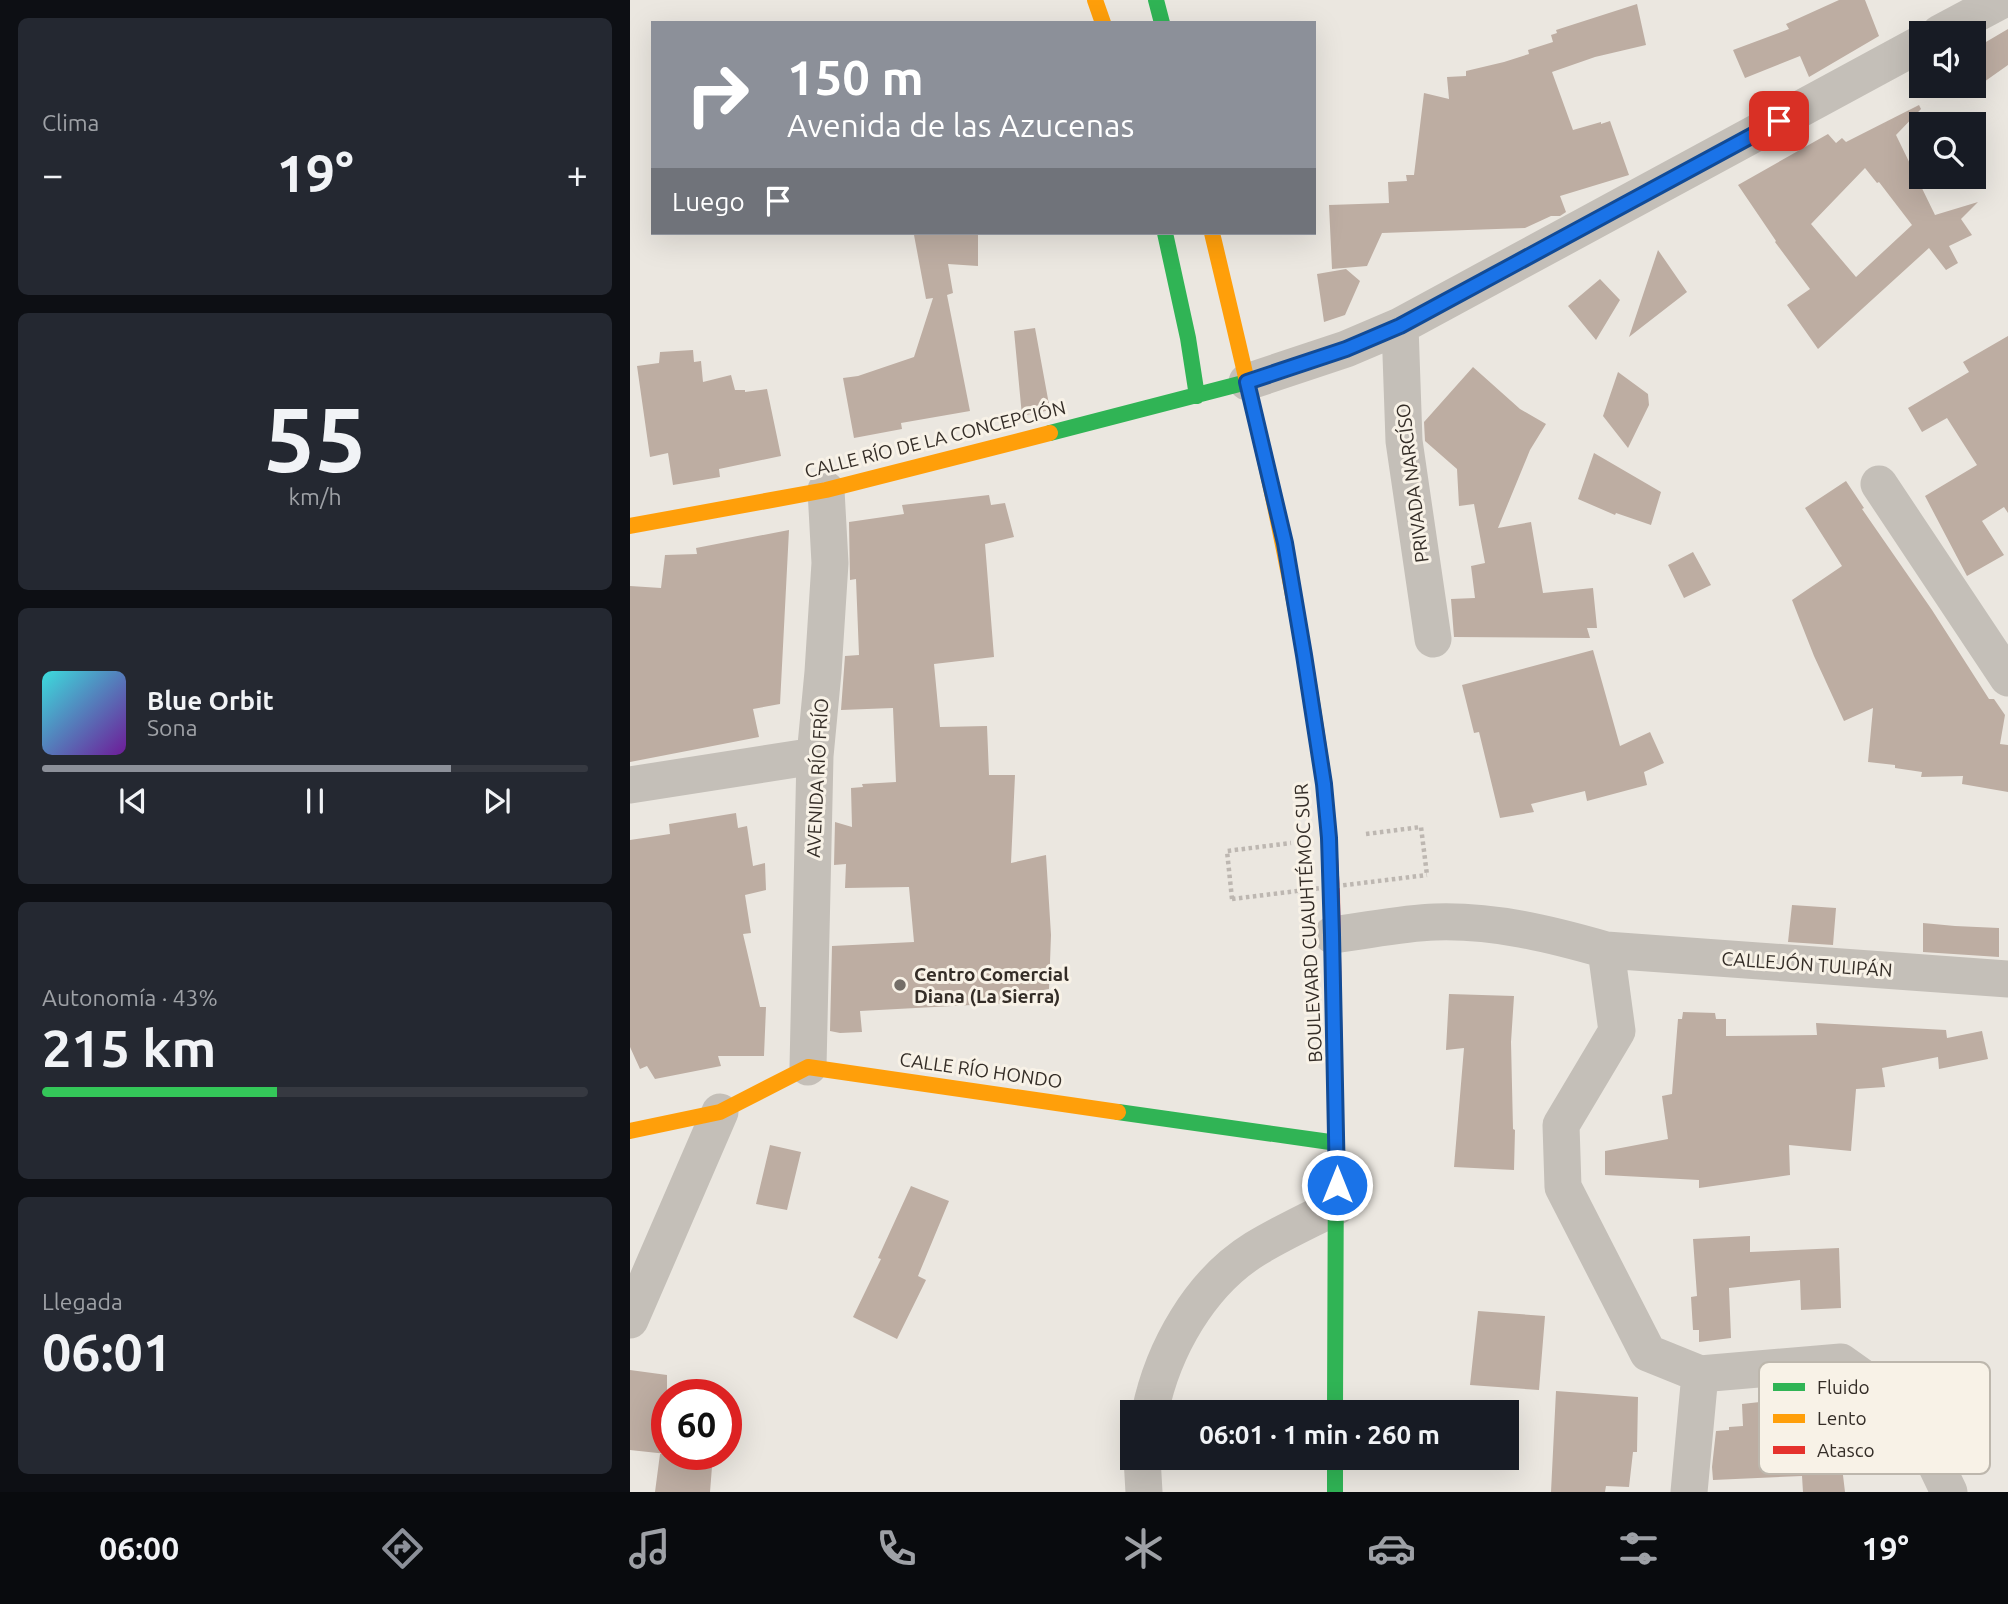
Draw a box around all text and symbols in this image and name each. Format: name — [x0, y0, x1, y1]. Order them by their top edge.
map controls — [1909, 21, 1986, 189]
button: sound — [1909, 21, 1986, 98]
icon: right — [672, 49, 763, 140]
text: 150 m — [787, 49, 924, 104]
pin — [1749, 91, 1809, 151]
icon: arrive — [1760, 102, 1798, 140]
text: Avenida de las Azucenas — [787, 107, 1134, 143]
text: Clima — [42, 110, 99, 135]
button: search — [1909, 112, 1986, 189]
text: 19° — [276, 144, 354, 202]
text: − — [42, 153, 63, 195]
text: + — [567, 153, 588, 195]
icon: arrive — [759, 182, 797, 220]
text: Luego — [672, 187, 745, 216]
text: 55 — [264, 387, 366, 489]
street label: CALLE RÍO DE LA CONCEPCIÓN — [802, 396, 1068, 482]
street label: PRIVADA NARCÍSO — [1391, 402, 1433, 564]
text: km/h — [288, 484, 342, 509]
text: Blue Orbit — [147, 686, 274, 715]
street label: AVENIDA RÍO FRÍO — [802, 698, 832, 858]
text: Sona — [147, 715, 197, 740]
icon: previous — [114, 782, 152, 820]
icon: pause — [296, 782, 334, 820]
icon: next — [478, 782, 516, 820]
street label: BOULEVARD CUAUHTÉMOC SUR — [1290, 783, 1326, 1063]
street label: CALLEJÓN TULIPÁN — [1721, 947, 1893, 981]
place label: Centro Comercial Diana (La Sierra) — [914, 963, 1069, 1007]
marker: Centro Comercial Diana (La Sierra) — [892, 977, 908, 993]
text: Autonomía · 43% — [42, 985, 218, 1010]
text: 215 km — [42, 1019, 216, 1077]
street label: CALLE RÍO HONDO — [898, 1048, 1064, 1092]
position arrow — [1300, 1148, 1374, 1222]
text: Llegada — [42, 1289, 123, 1314]
text: 06:01 — [42, 1323, 172, 1381]
legend — [1759, 1362, 1990, 1474]
text: Fluido — [1817, 1376, 1870, 1398]
speed limit sign: 60 — [651, 1379, 742, 1470]
text: Lento — [1817, 1407, 1867, 1429]
text: 06:01 · 1 min · 260 m — [1199, 1420, 1440, 1449]
text: Atasco — [1817, 1439, 1875, 1461]
icon: directions — [378, 1524, 427, 1573]
icon: music — [625, 1524, 674, 1573]
icon: phone — [872, 1524, 921, 1573]
icon: climate — [1119, 1524, 1168, 1573]
icon: car — [1367, 1524, 1416, 1573]
icon: filters — [1614, 1524, 1663, 1573]
text: 06:00 — [99, 1530, 179, 1566]
text: 19° — [1861, 1530, 1909, 1566]

